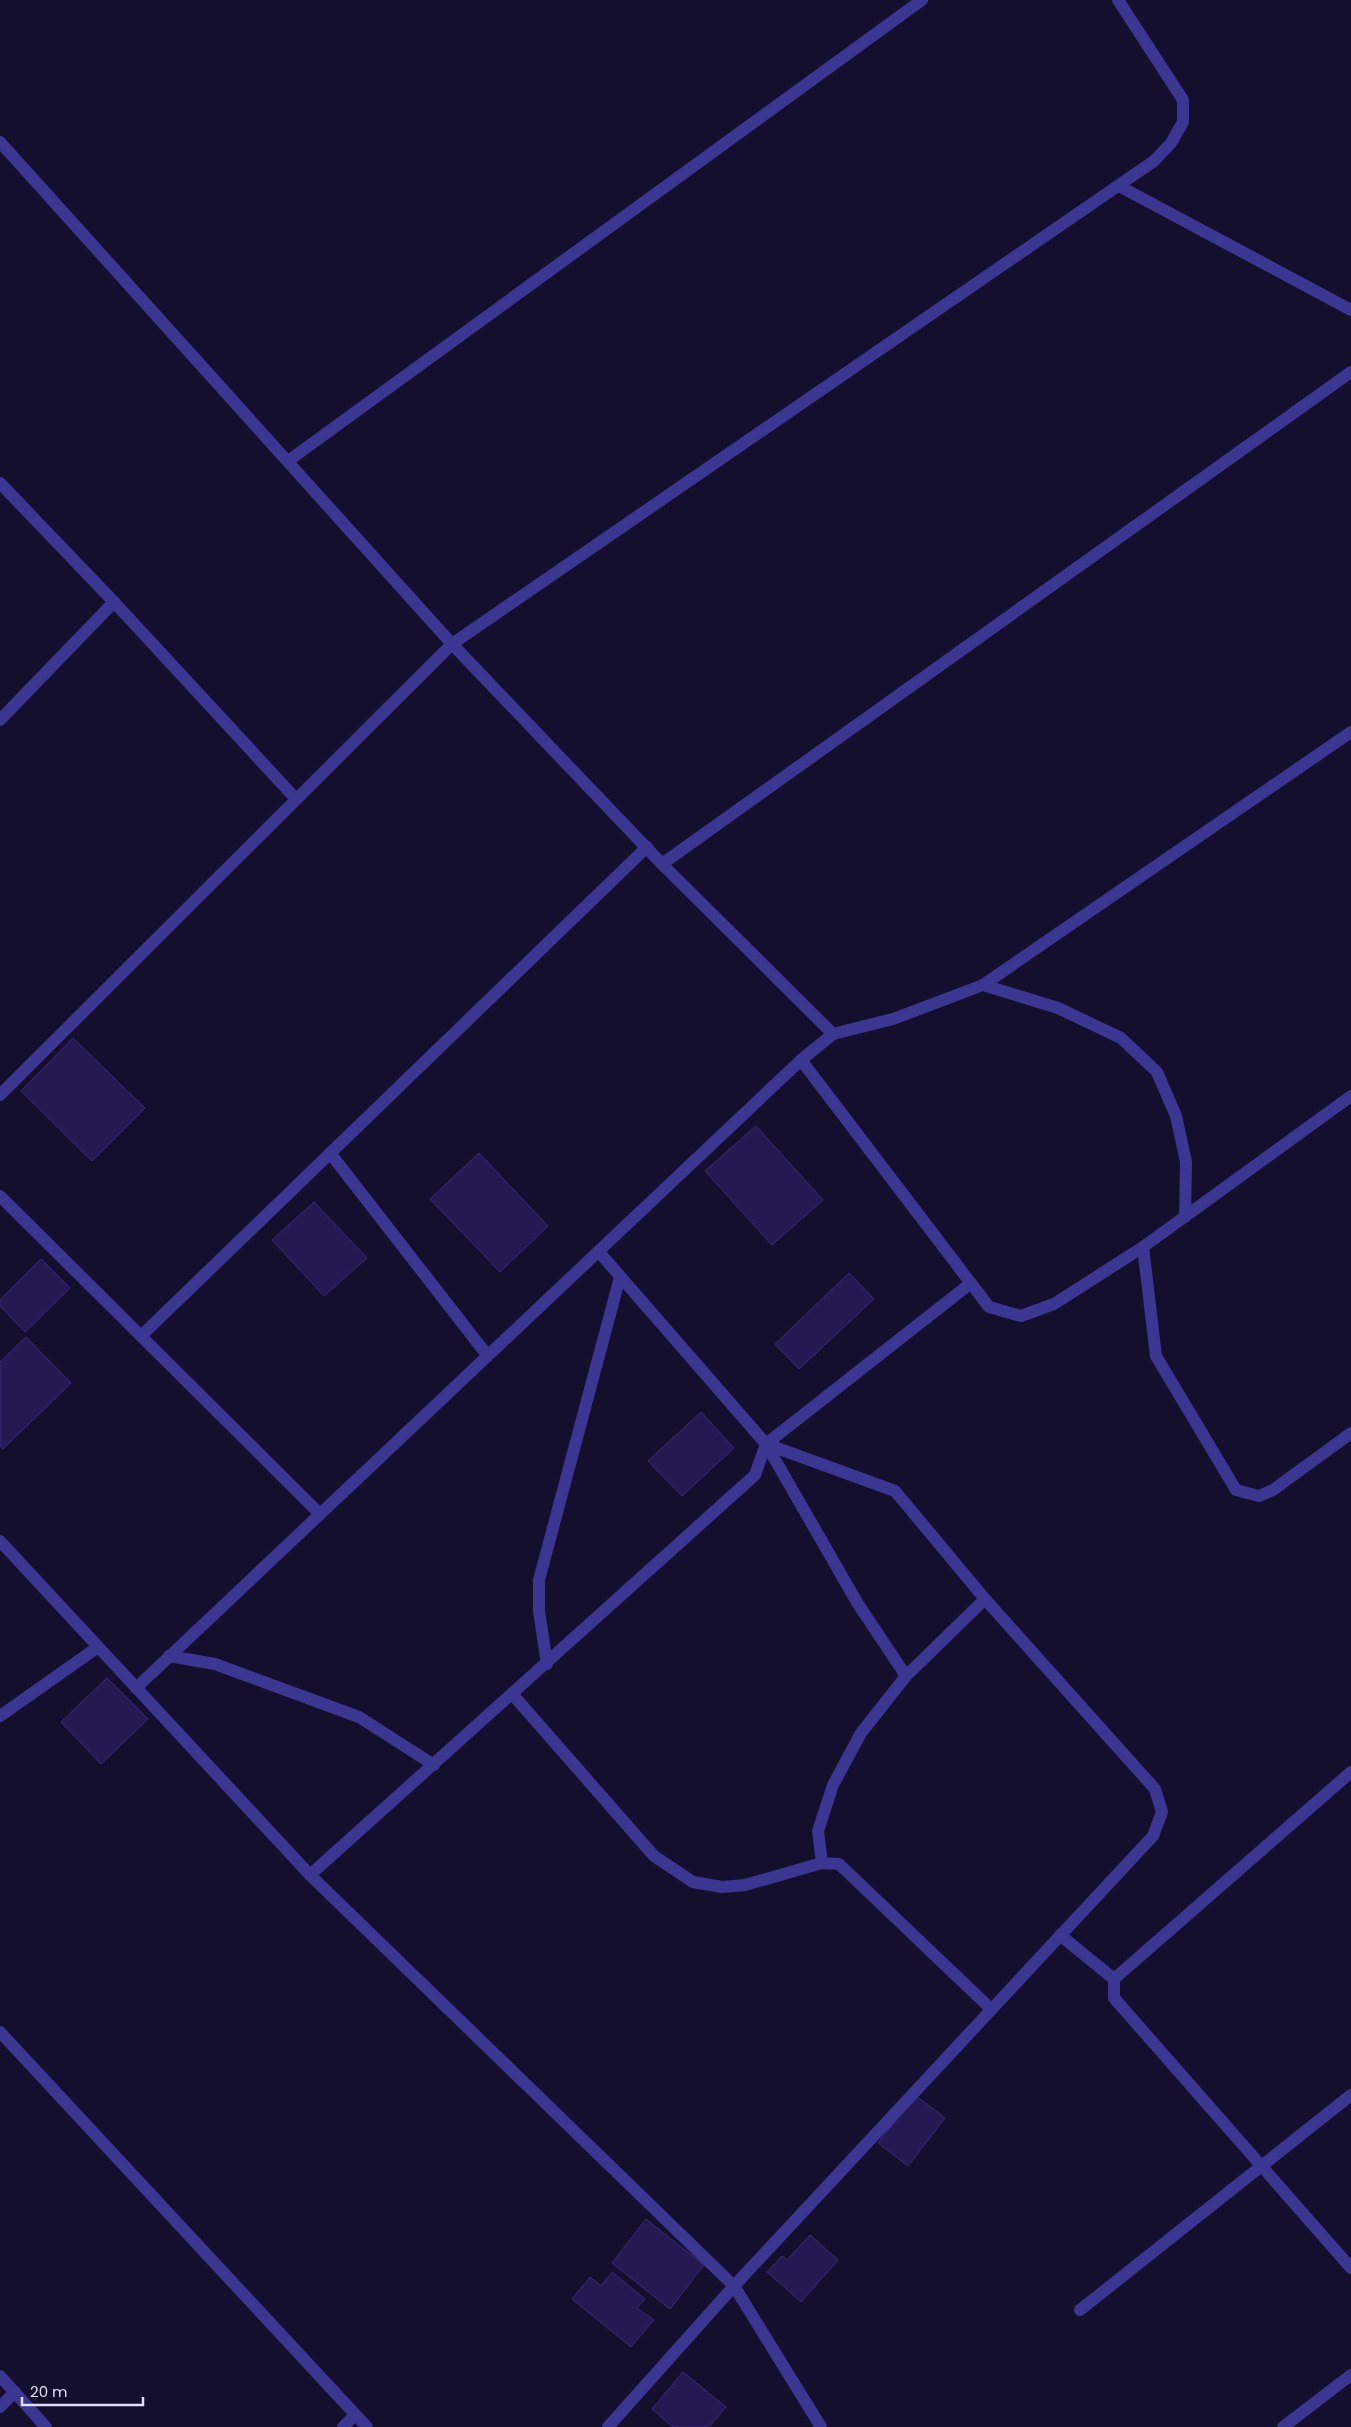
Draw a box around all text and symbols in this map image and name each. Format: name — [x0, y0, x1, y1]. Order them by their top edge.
scale bar — [22, 2374, 144, 2406]
text: 20 m — [30, 2381, 68, 2402]

